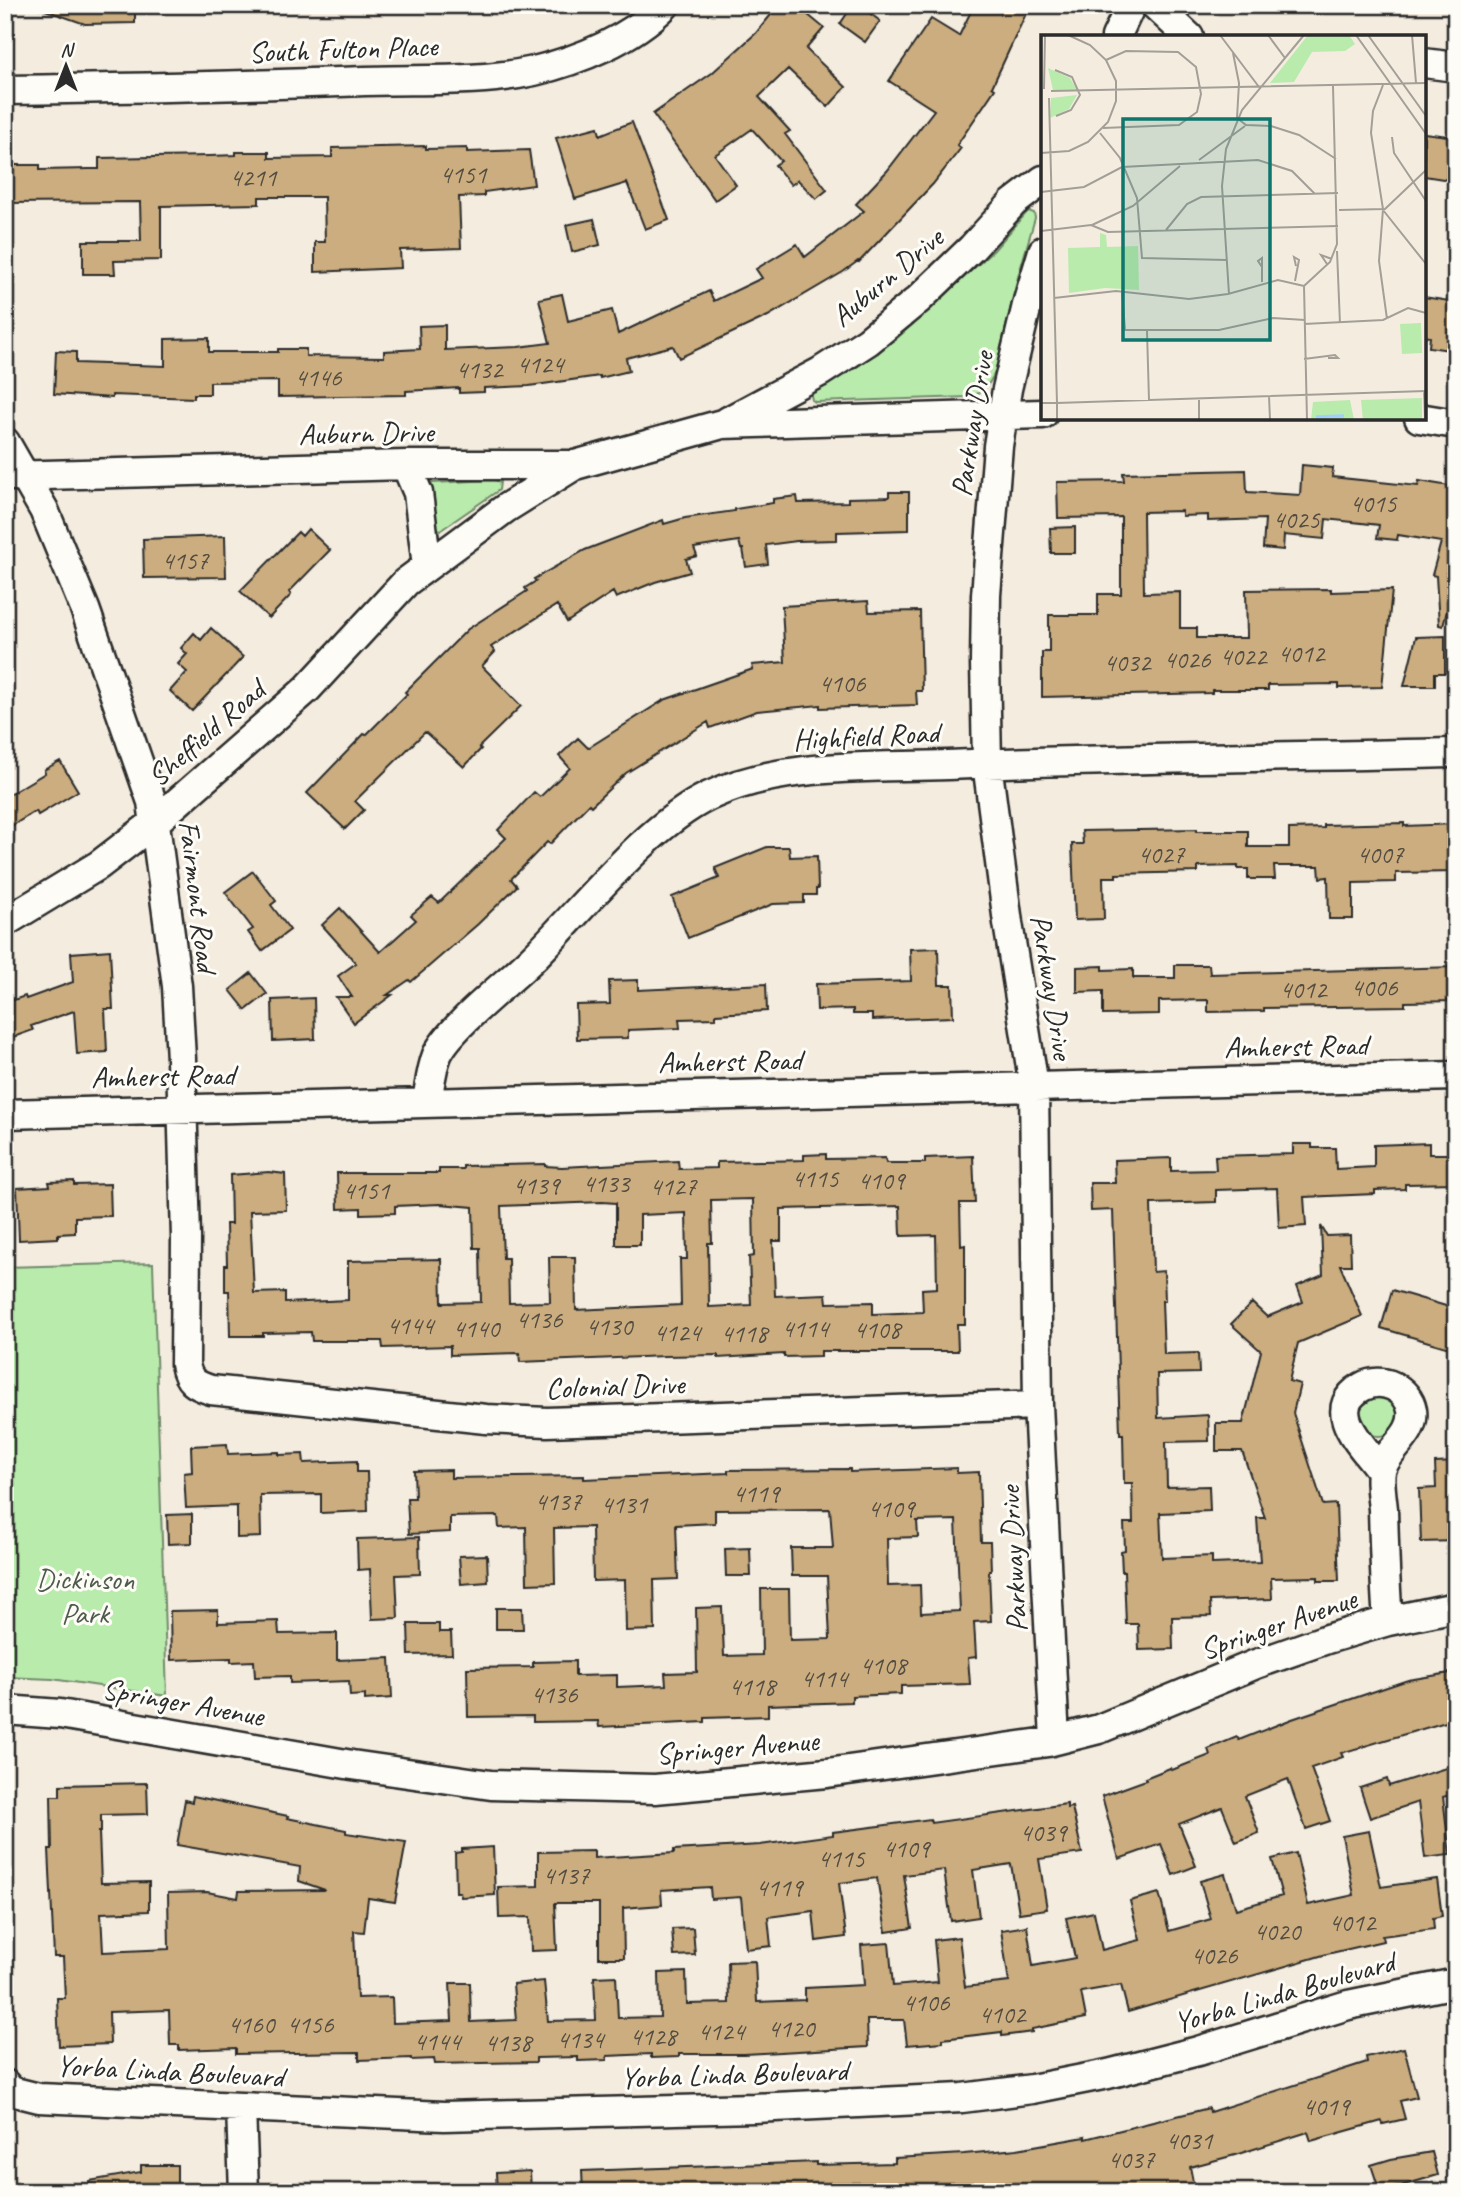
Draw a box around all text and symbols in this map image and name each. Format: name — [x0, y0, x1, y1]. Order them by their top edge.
street label: South Fulton Place — [248, 27, 440, 71]
north arrow — [32, 32, 102, 102]
inset map — [1041, 35, 1426, 420]
text: N — [60, 38, 75, 62]
house number: 4151 — [440, 158, 488, 191]
house number: 4211 — [230, 161, 278, 194]
street label: Auburn Drive — [823, 218, 953, 335]
street label: Parkway Drive — [942, 347, 1003, 499]
house number: 4124 — [517, 348, 566, 381]
house number: 4132 — [456, 353, 505, 386]
house number: 4146 — [295, 361, 343, 394]
street label: Auburn Drive — [298, 413, 436, 453]
house number: 4015 — [1350, 487, 1398, 520]
house number: 4025 — [1273, 503, 1321, 536]
house number: 4157 — [162, 544, 210, 577]
house number: 4012 — [1278, 637, 1327, 670]
house number: 4022 — [1220, 640, 1269, 673]
house number: 4026 — [1164, 643, 1212, 676]
house number: 4032 — [1104, 646, 1153, 679]
house number: 4106 — [819, 667, 867, 700]
street label: Sheffield Road — [139, 669, 276, 794]
street label: Highfield Road — [792, 713, 944, 759]
street label: Fairmont Road — [170, 818, 227, 978]
house number: 4027 — [1138, 838, 1186, 871]
house number: 4007 — [1357, 838, 1405, 871]
street label: Parkway Drive — [1022, 912, 1083, 1064]
house number: 4006 — [1351, 971, 1399, 1004]
house number: 4012 — [1280, 973, 1329, 1006]
street label: Amherst Road — [1224, 1026, 1372, 1066]
street label: Amherst Road — [658, 1041, 806, 1081]
street label: Amherst Road — [91, 1056, 239, 1096]
house number: 4115 — [792, 1162, 840, 1195]
house number: 4109 — [858, 1164, 907, 1197]
house number: 4133 — [583, 1167, 632, 1200]
house number: 4139 — [513, 1169, 562, 1202]
house number: 4127 — [650, 1170, 698, 1203]
house number: 4151 — [343, 1174, 391, 1207]
house number: 4136 — [516, 1303, 564, 1336]
house number: 4144 — [387, 1309, 436, 1342]
house number: 4130 — [586, 1310, 635, 1343]
house number: 4140 — [453, 1312, 502, 1345]
house number: 4114 — [782, 1312, 831, 1345]
house number: 4108 — [854, 1313, 903, 1346]
house number: 4124 — [654, 1316, 703, 1349]
house number: 4118 — [721, 1317, 770, 1350]
street label: Colonial Drive — [545, 1365, 687, 1407]
house number: 4119 — [733, 1477, 782, 1510]
street label: Parkway Drive — [990, 1483, 1036, 1633]
house number: 4137 — [535, 1485, 583, 1518]
house number: 4131 — [601, 1488, 649, 1521]
house number: 4109 — [868, 1492, 917, 1525]
park label: Dickinson Park — [36, 1560, 135, 1632]
street label: Springer Avenue — [1195, 1579, 1363, 1669]
house number: 4108 — [860, 1649, 909, 1682]
house number: 4114 — [801, 1662, 850, 1695]
street label: Springer Avenue — [99, 1669, 269, 1735]
house number: 4118 — [729, 1670, 778, 1703]
house number: 4136 — [531, 1678, 579, 1711]
street label: Springer Avenue — [654, 1721, 822, 1773]
house number: 4039 — [1020, 1816, 1069, 1849]
house number: 4109 — [883, 1832, 932, 1865]
house number: 4115 — [818, 1842, 866, 1875]
house number: 4137 — [543, 1859, 591, 1892]
house number: 4119 — [756, 1871, 805, 1904]
house number: 4012 — [1329, 1906, 1378, 1939]
house number: 4020 — [1254, 1915, 1303, 1948]
house number: 4026 — [1191, 1939, 1239, 1972]
street label: Yorba Linda Boulevard — [1169, 1941, 1403, 2042]
house number: 4106 — [903, 1986, 951, 2019]
house number: 4102 — [979, 1998, 1028, 2031]
house number: 4160 — [228, 2008, 277, 2041]
house number: 4156 — [287, 2008, 335, 2041]
house number: 4120 — [768, 2012, 817, 2045]
house number: 4124 — [698, 2015, 747, 2048]
house number: 4128 — [630, 2020, 679, 2053]
house number: 4134 — [557, 2023, 606, 2056]
house number: 4144 — [414, 2025, 463, 2058]
house number: 4138 — [485, 2026, 534, 2059]
street label: Yorba Linda Boulevard — [55, 2046, 289, 2096]
street label: Yorba Linda Boulevard — [620, 2051, 853, 2097]
house number: 4019 — [1303, 2090, 1352, 2123]
house number: 4031 — [1166, 2124, 1214, 2157]
house number: 4037 — [1108, 2143, 1156, 2176]

